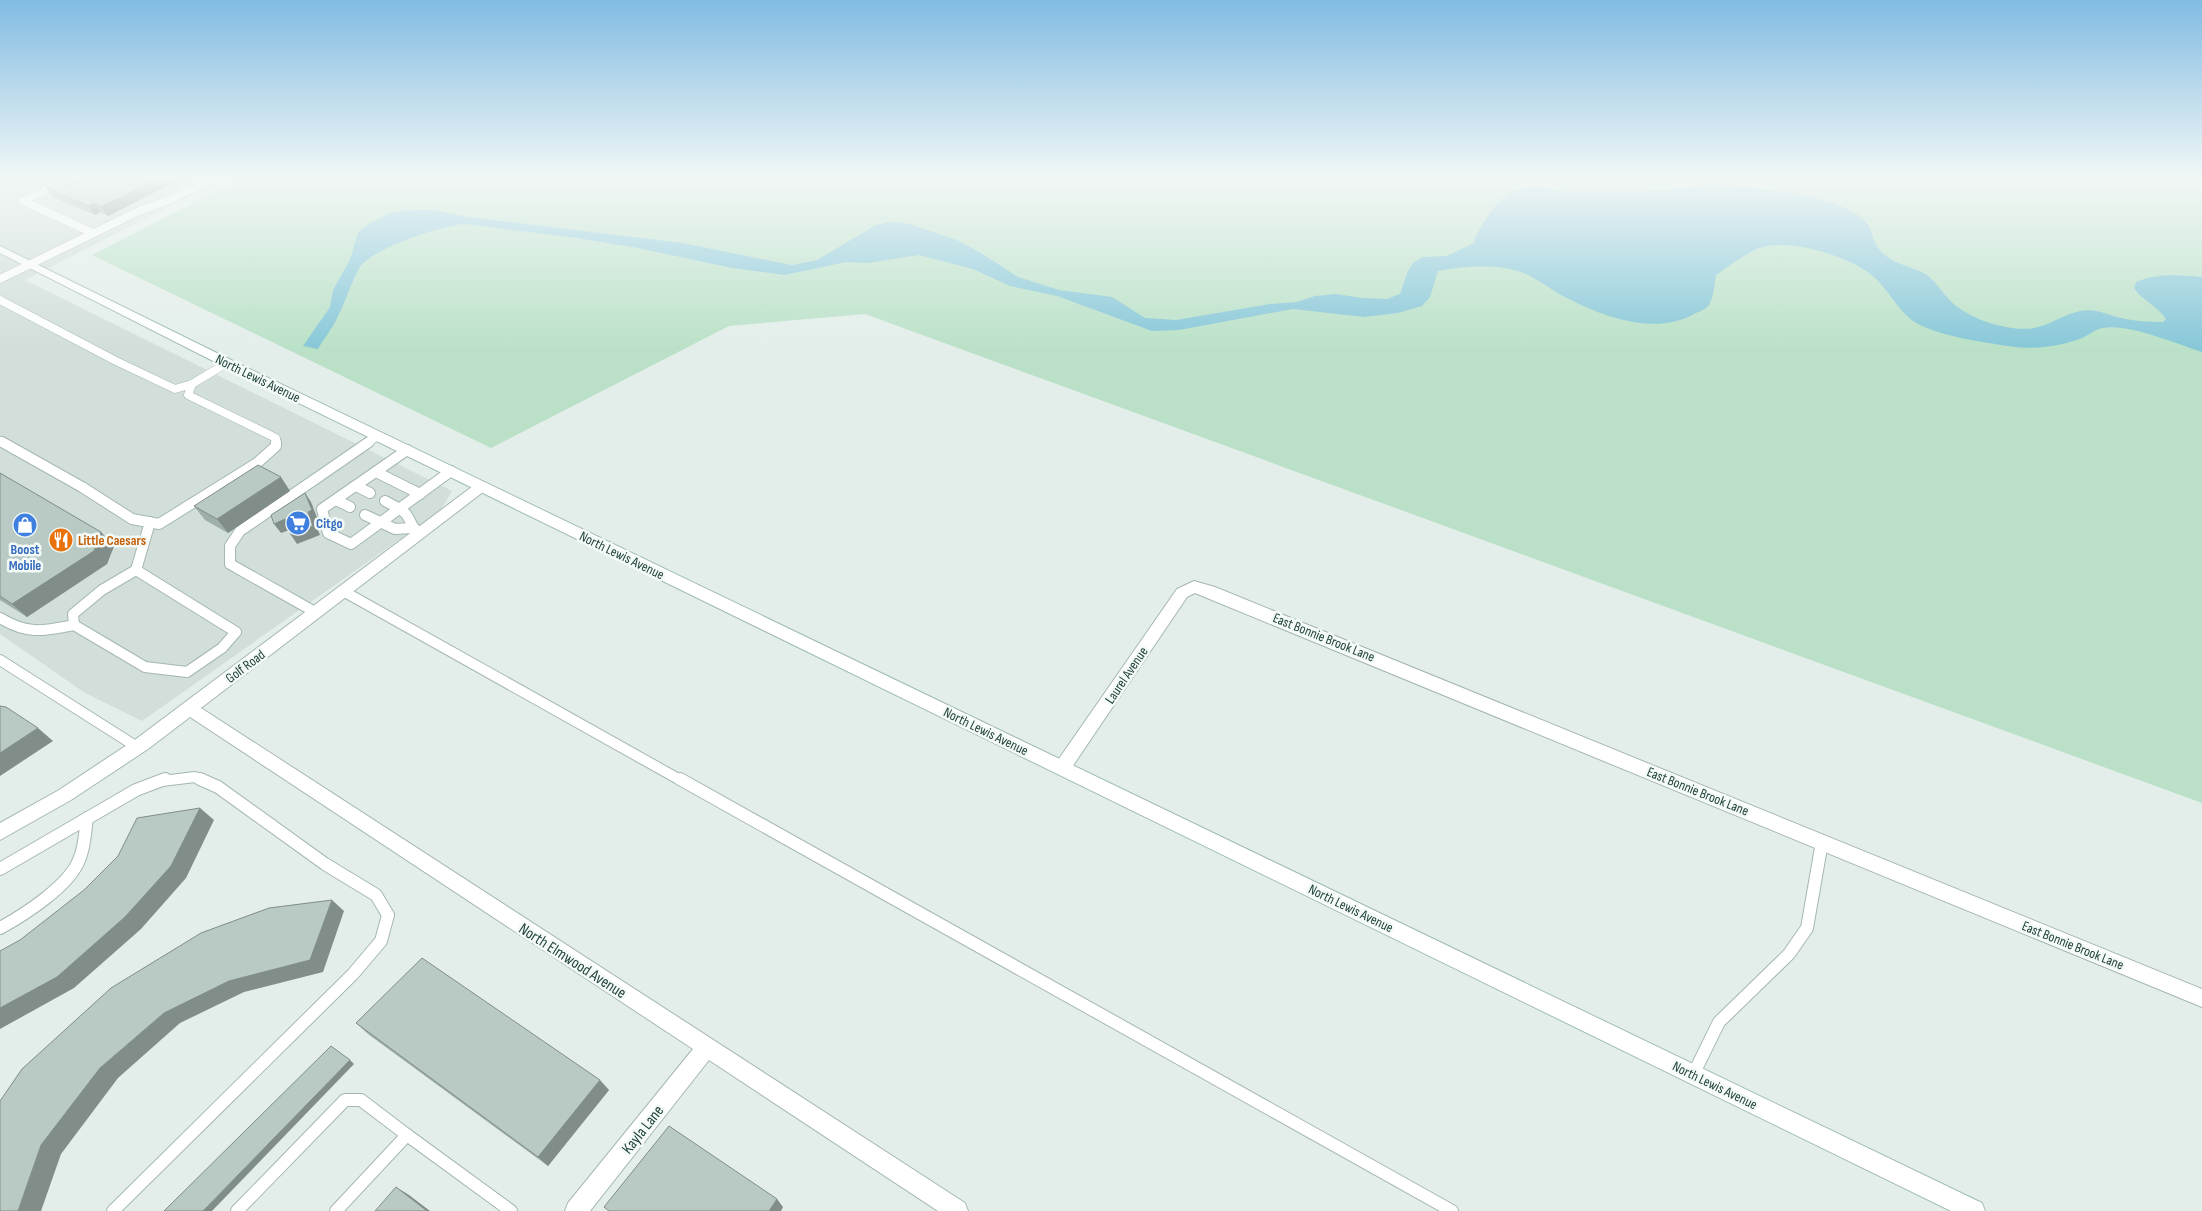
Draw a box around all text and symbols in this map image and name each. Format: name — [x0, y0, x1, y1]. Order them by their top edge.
street label: North Lewis Avenue — [213, 351, 303, 406]
supermarket icon: Citgo — [285, 510, 311, 536]
shop icon: Boost Mobile — [12, 512, 38, 538]
place label: Citgo — [316, 515, 343, 532]
restaurant icon: Little Caesars — [48, 527, 74, 553]
street label: North Lewis Avenue — [577, 528, 667, 583]
place label: Little Caesars — [78, 532, 146, 549]
place label: Boost Mobile — [9, 541, 41, 574]
street label: East Bonnie Brook Lane — [1270, 609, 1377, 666]
street label: Laurel Avenue — [1101, 644, 1152, 707]
street label: Golf Road — [222, 646, 269, 687]
street label: North Lewis Avenue — [941, 704, 1031, 759]
street label: East Bonnie Brook Lane — [1644, 763, 1751, 820]
street label: North Lewis Avenue — [1306, 881, 1396, 936]
street label: East Bonnie Brook Lane — [2019, 917, 2126, 974]
street label: North Elmwood Avenue — [515, 919, 629, 1003]
street label: North Lewis Avenue — [1670, 1058, 1760, 1113]
street label: Kayla Lane — [618, 1102, 668, 1158]

